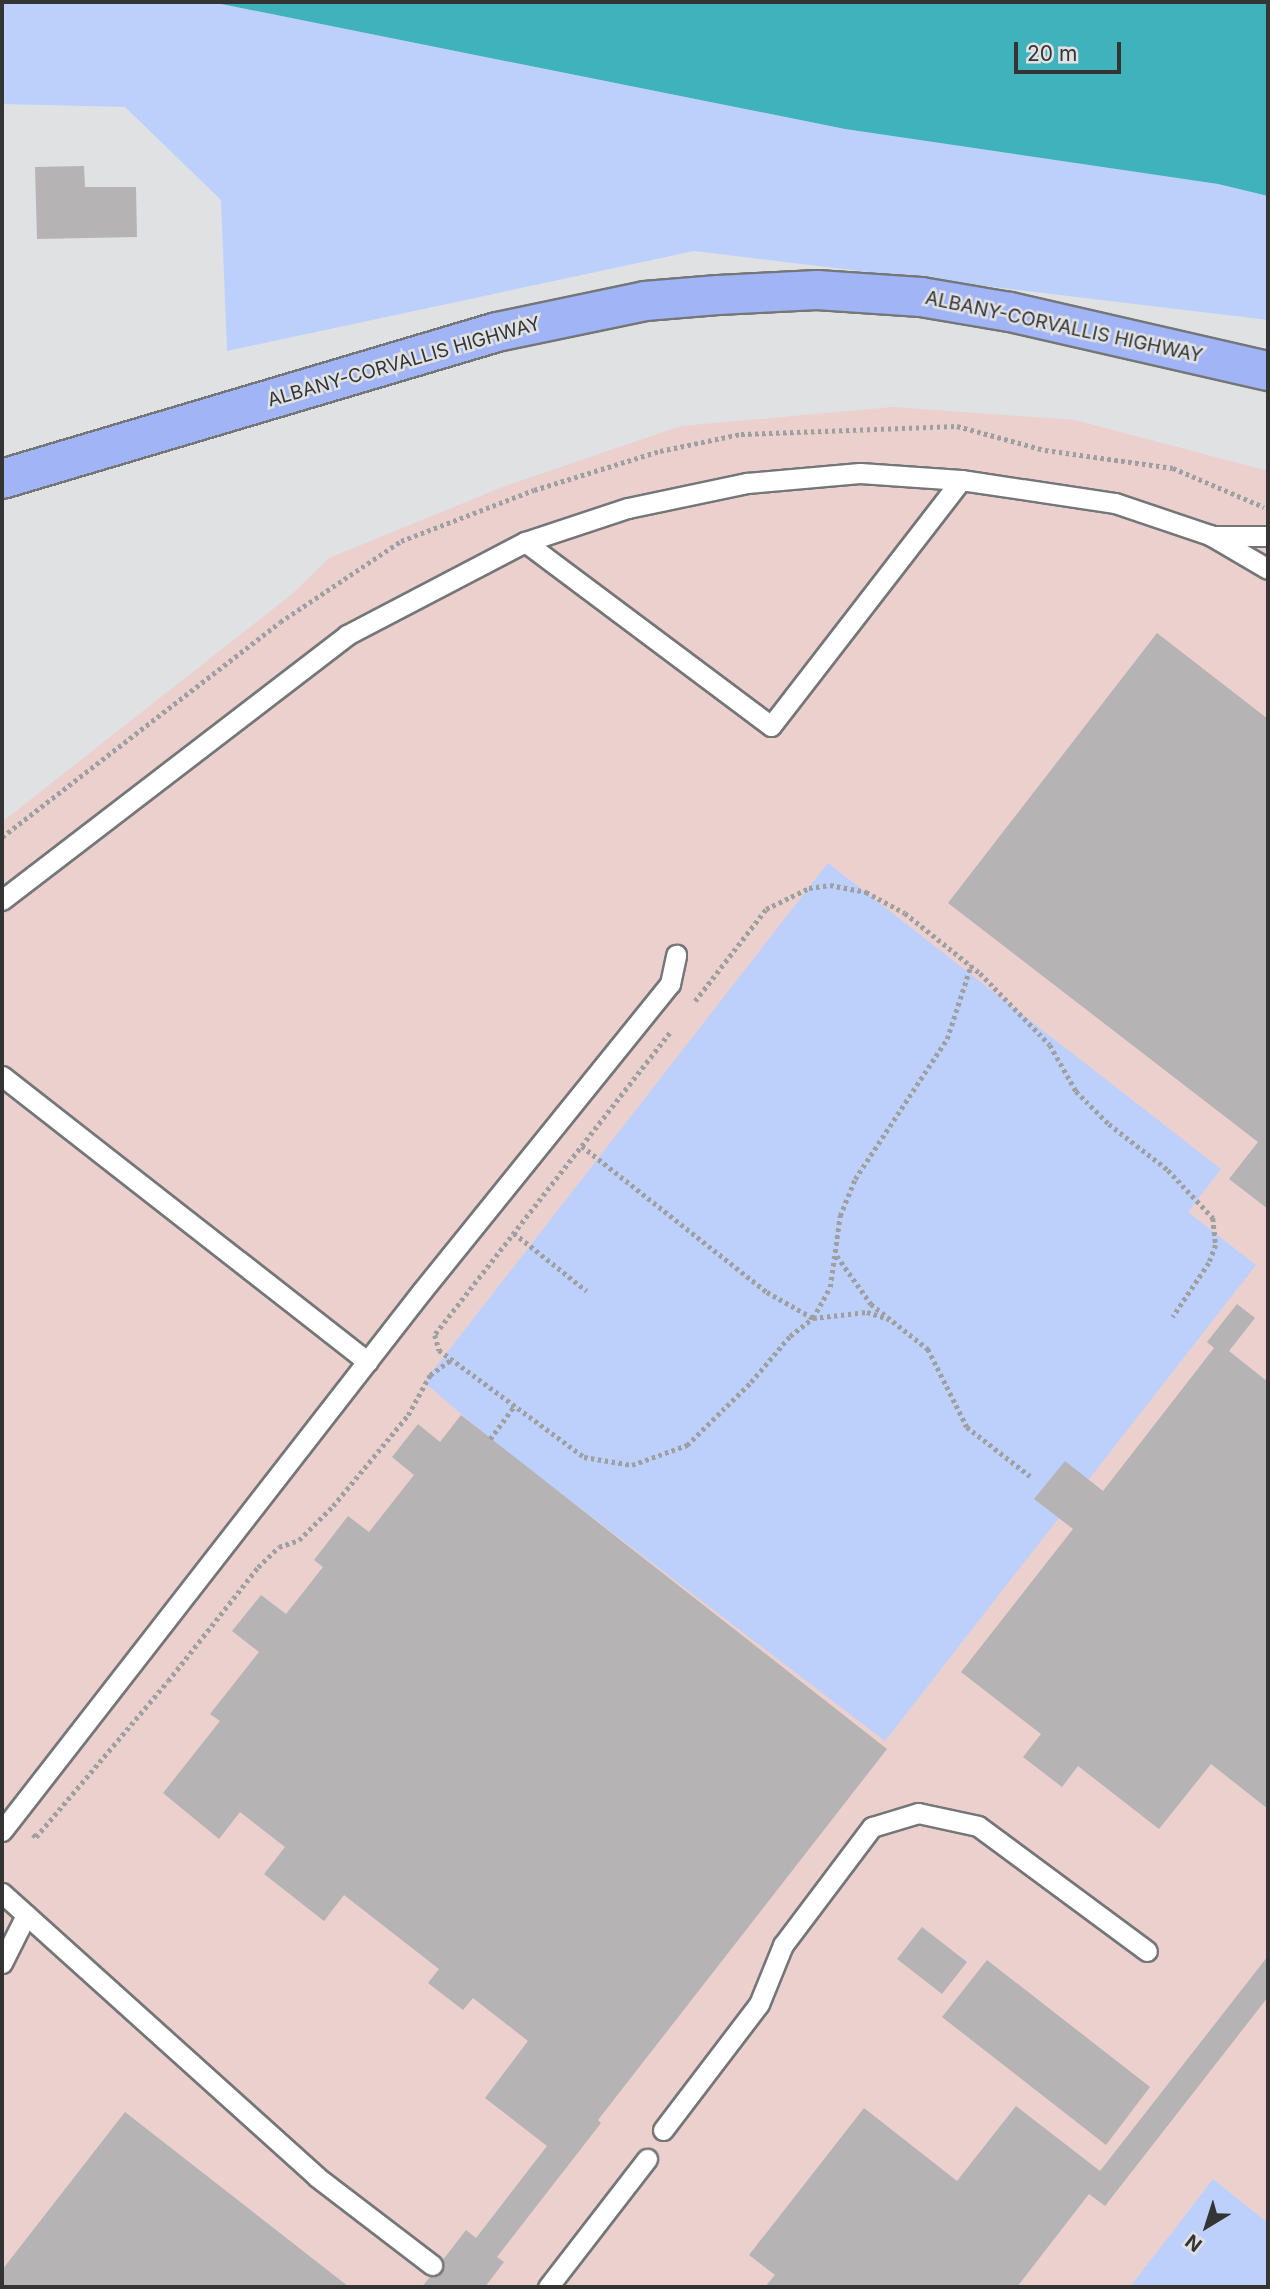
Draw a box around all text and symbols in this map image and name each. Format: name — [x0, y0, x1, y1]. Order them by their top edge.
scale bar — [1018, 28, 1125, 72]
text: 20 m — [1027, 41, 1077, 66]
street label: ALBANY-CORVALLIS HIGHWAY — [923, 286, 1205, 368]
street label: ALBANY-CORVALLIS HIGHWAY — [265, 312, 543, 412]
north arrow — [1172, 2191, 1242, 2261]
text: N — [1181, 2229, 1207, 2256]

